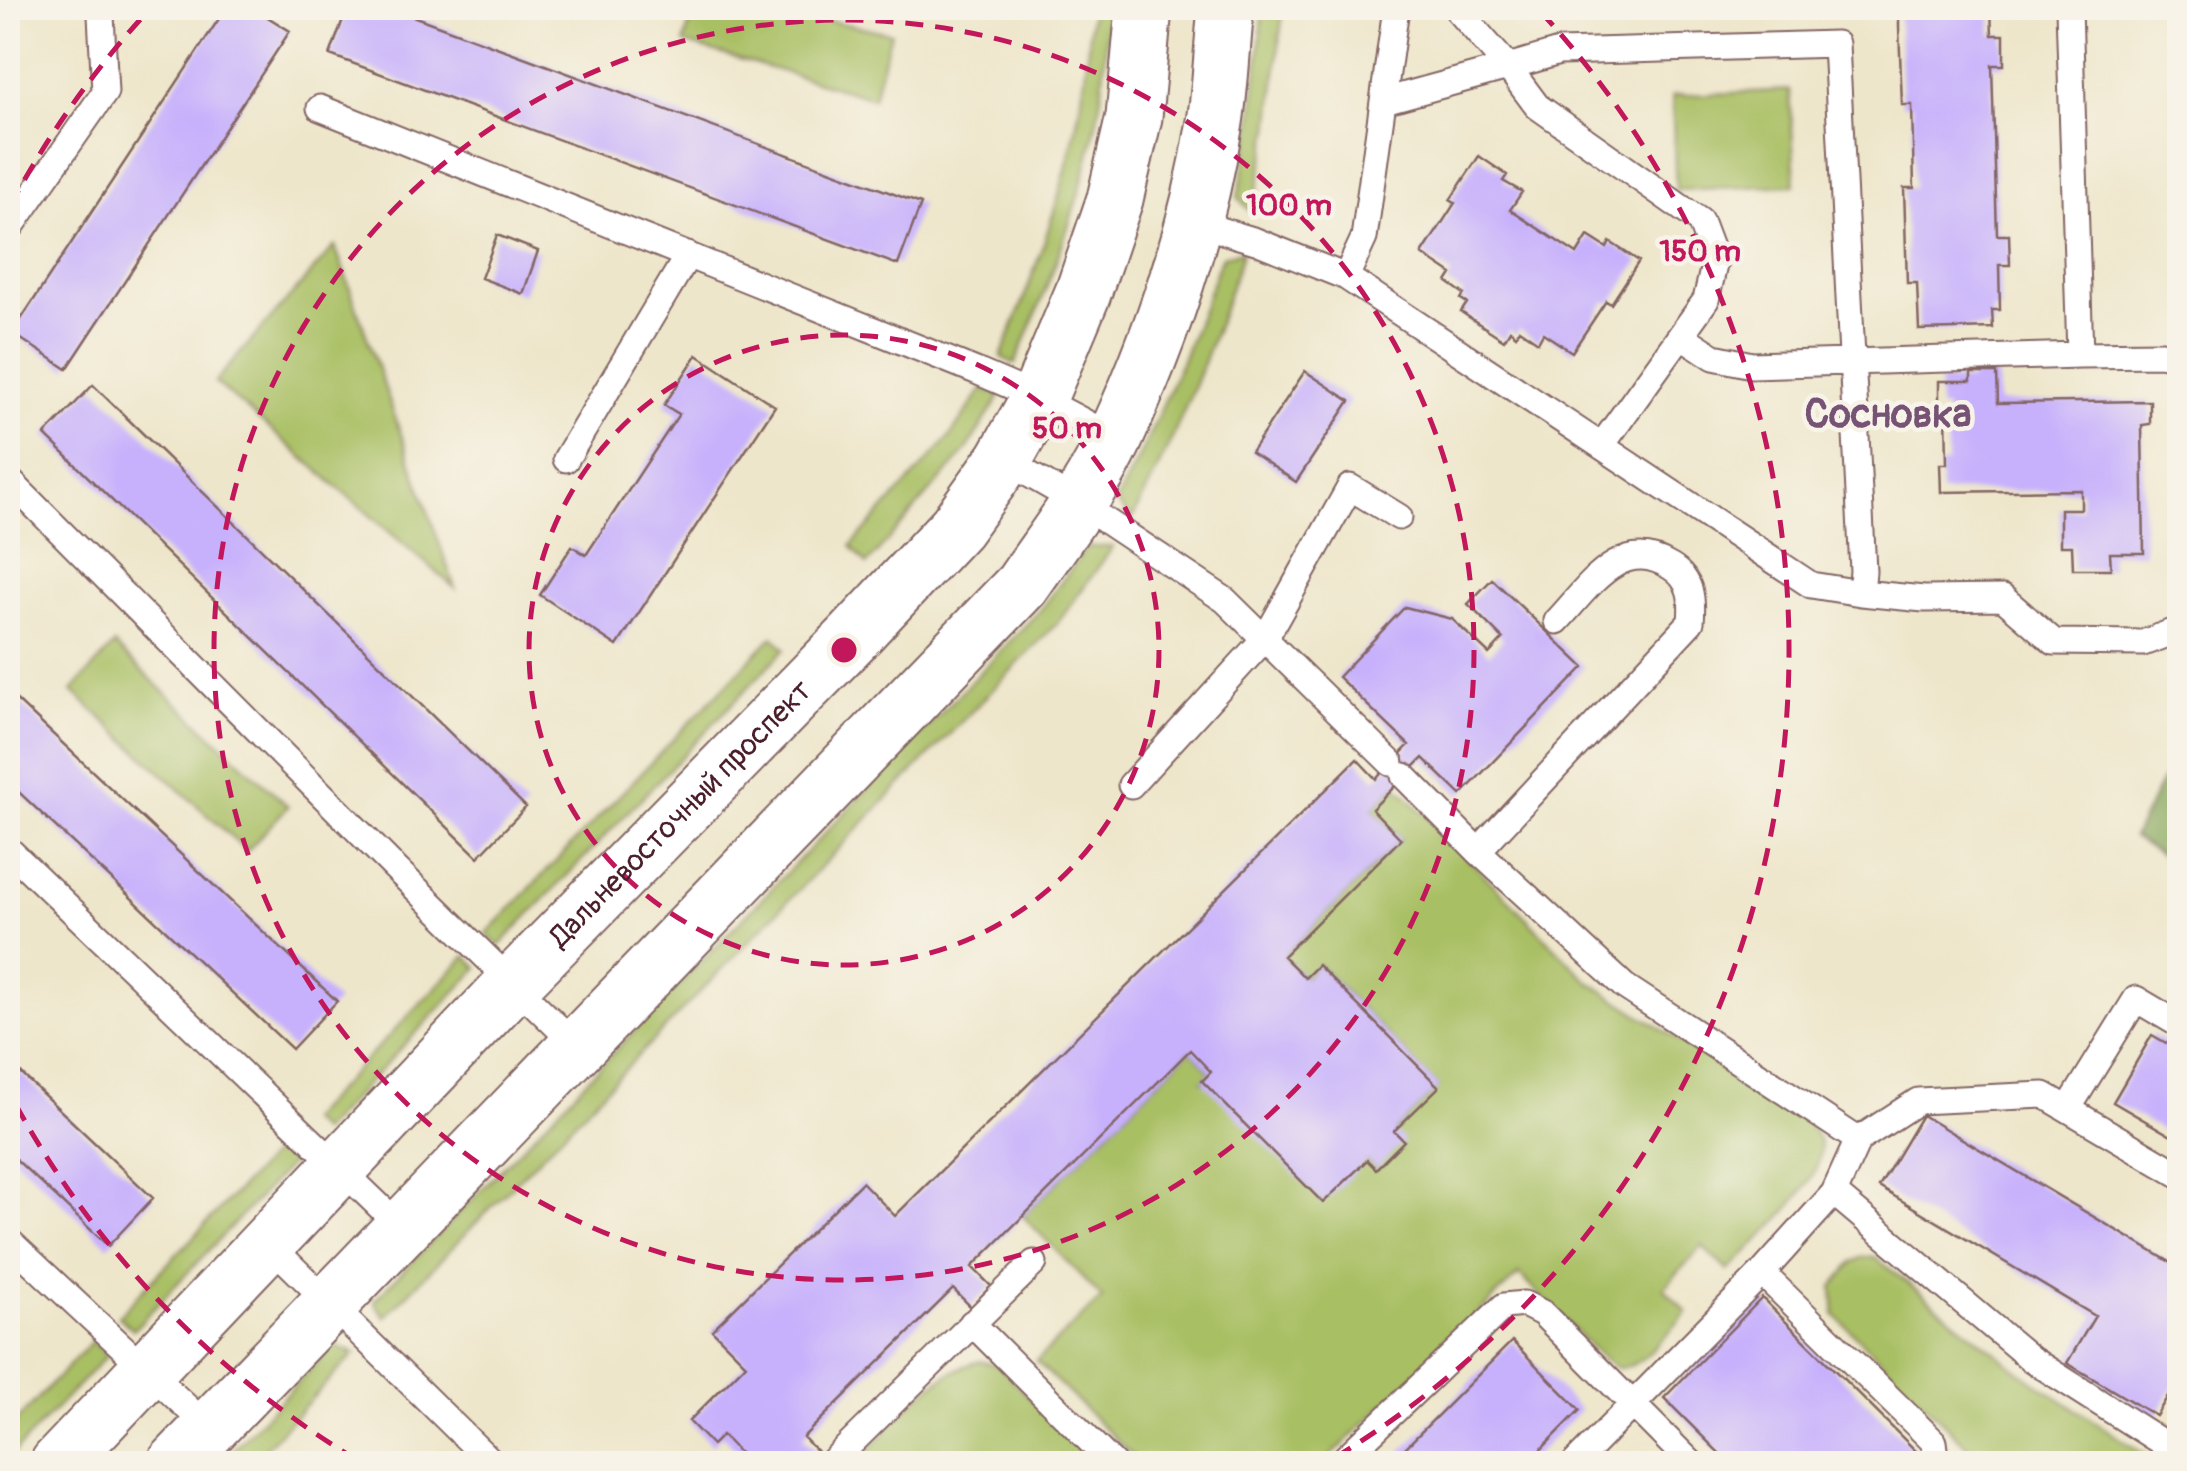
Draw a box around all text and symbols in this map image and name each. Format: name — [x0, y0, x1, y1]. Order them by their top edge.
text: 100 m — [1246, 187, 1332, 224]
text: 150 m — [1659, 233, 1741, 270]
district label: Сосновка — [1805, 390, 1971, 439]
text: 50 m — [1032, 410, 1102, 447]
centre of rings — [826, 632, 862, 668]
street label: Дальневосточный проспект — [541, 672, 819, 956]

